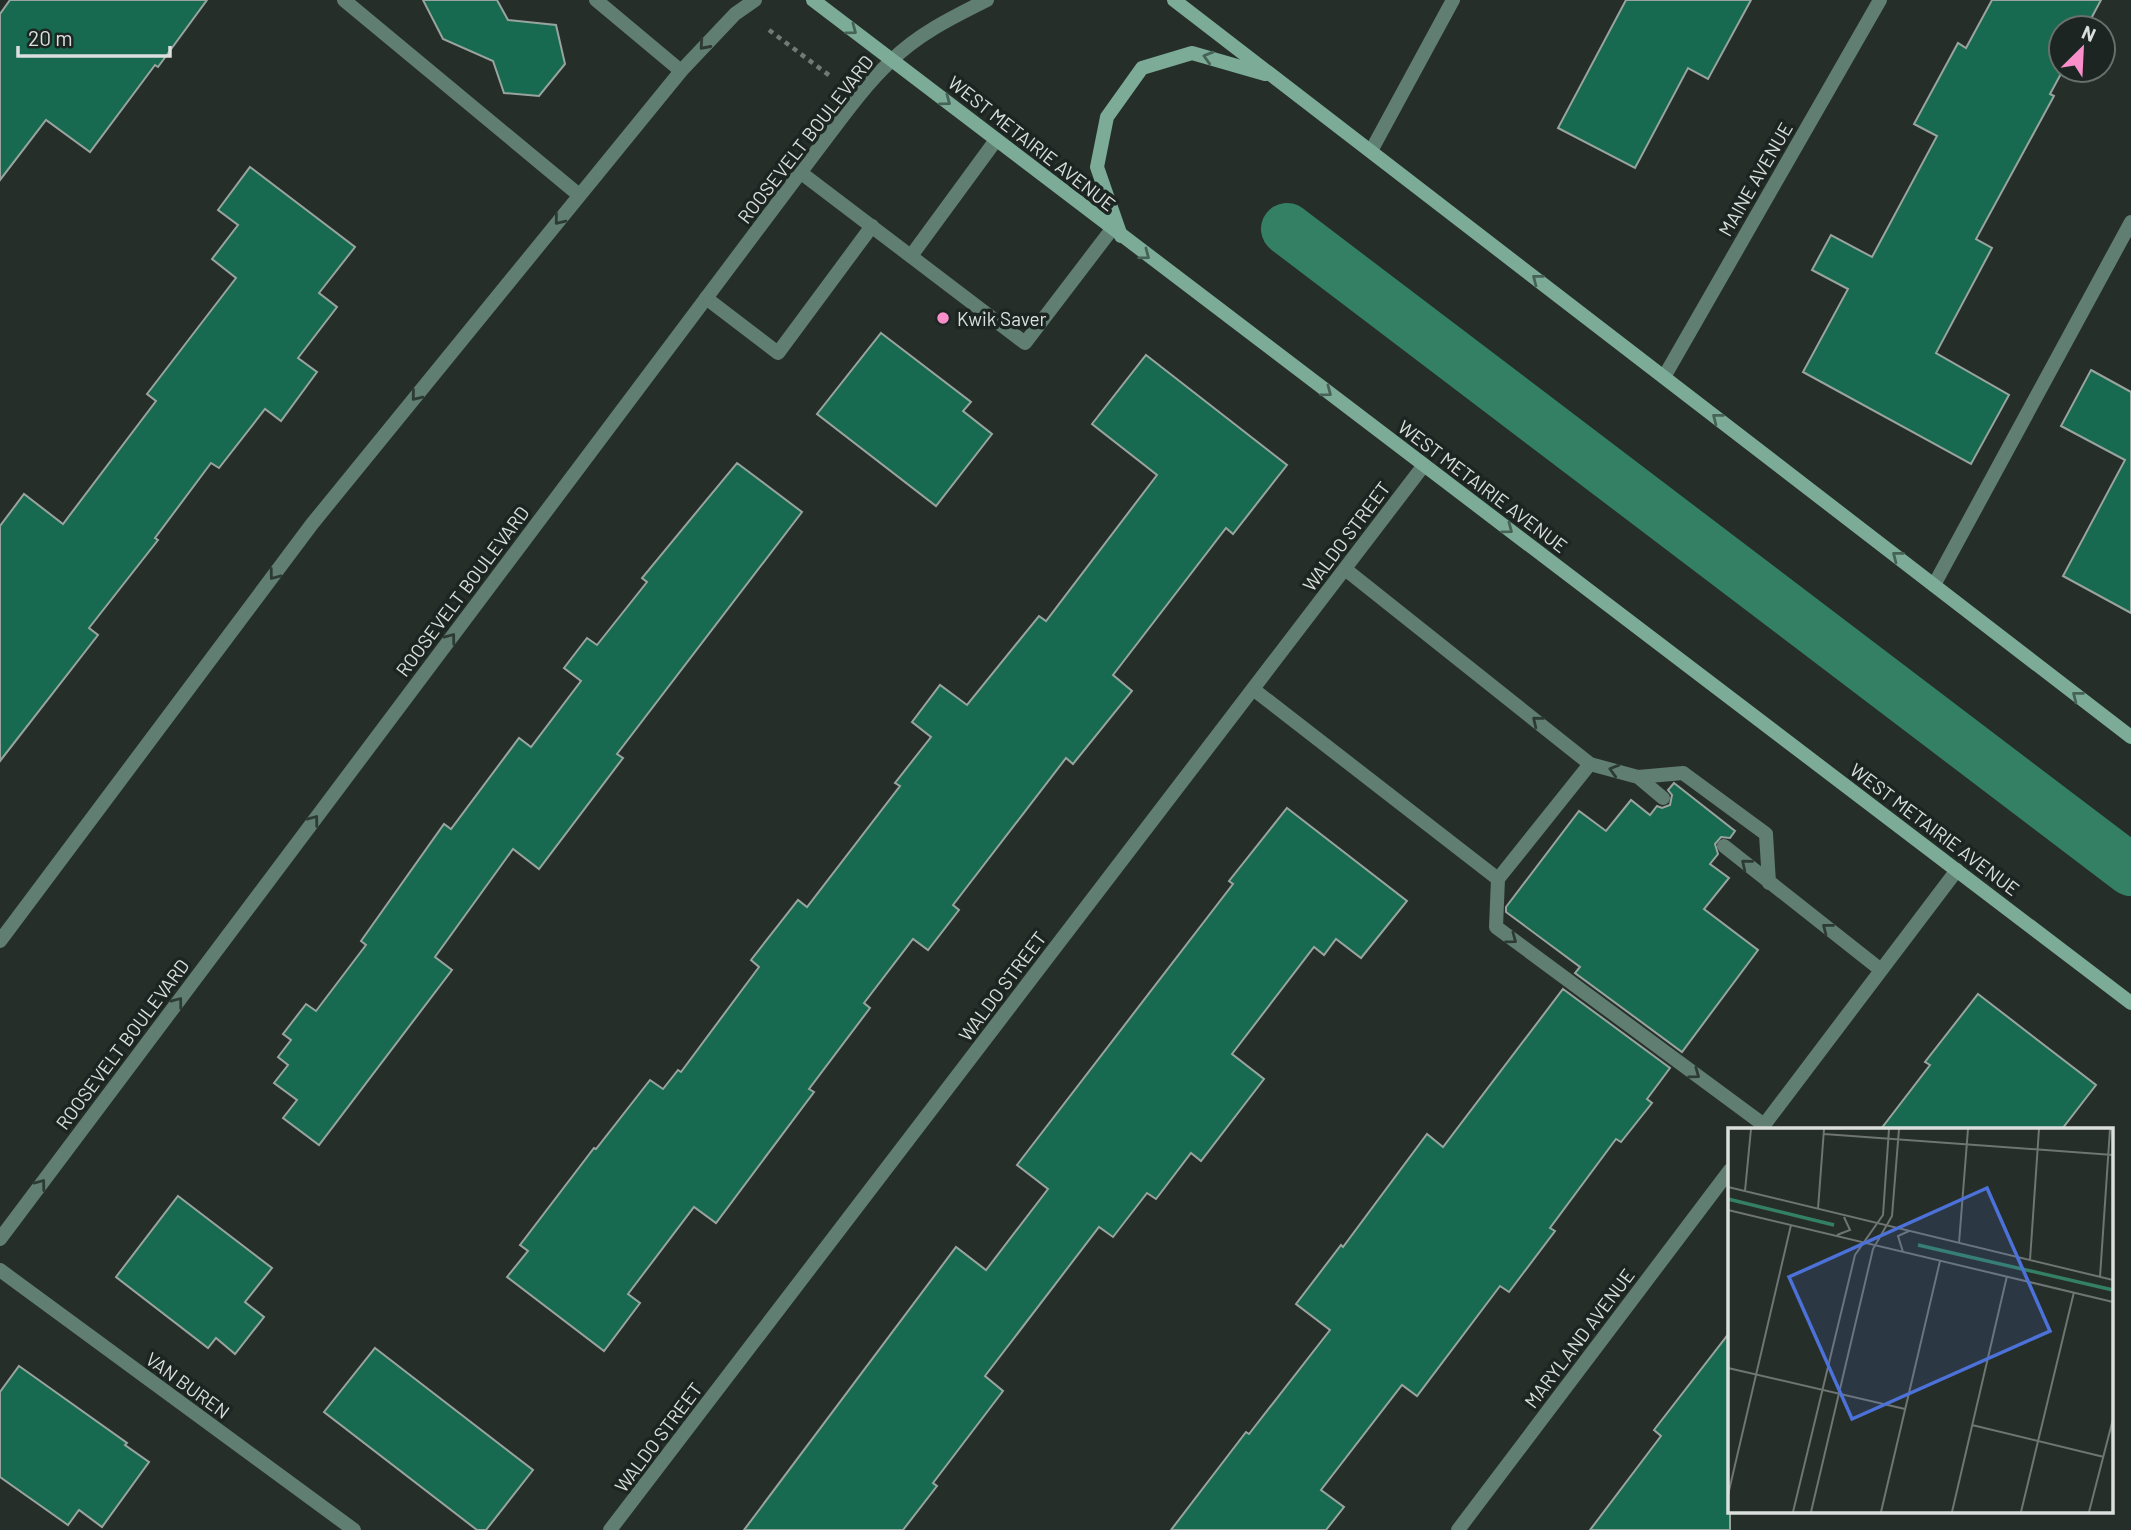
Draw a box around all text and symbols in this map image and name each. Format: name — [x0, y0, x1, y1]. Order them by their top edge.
scale bar — [18, 14, 170, 58]
north arrow — [2047, 14, 2117, 84]
text: N — [2079, 20, 2100, 46]
one-way arrow — [844, 22, 856, 35]
text: 20 m — [28, 25, 73, 50]
one-way arrow — [700, 37, 713, 50]
street label: ROOSEVELT BOULEVARD — [732, 50, 878, 228]
one-way arrow — [1202, 51, 1214, 66]
street label: WEST METAIRIE AVENUE — [944, 71, 1120, 215]
one-way arrow — [938, 93, 950, 106]
street label: MAINE AVENUE — [1713, 118, 1797, 240]
one-way arrow — [555, 211, 567, 224]
one-way arrow — [1138, 246, 1150, 259]
one-way arrow — [1532, 274, 1544, 287]
place label: Kwik Saver — [957, 307, 1047, 330]
marker: Kwik Saver — [935, 310, 951, 326]
one-way arrow — [1319, 384, 1332, 396]
one-way arrow — [411, 389, 424, 401]
one-way arrow — [1712, 413, 1725, 426]
street label: WEST METAIRIE AVENUE — [1394, 415, 1572, 557]
street label: WALDO STREET — [1297, 477, 1395, 595]
street label: ROOSEVELT BOULEVARD — [390, 501, 534, 681]
one-way arrow — [1500, 521, 1513, 534]
one-way arrow — [1892, 552, 1905, 565]
one-way arrow — [270, 567, 283, 579]
one-way arrow — [442, 633, 455, 646]
one-way arrow — [2072, 691, 2085, 704]
one-way arrow — [1532, 717, 1545, 729]
street label: WEST METAIRIE AVENUE — [1846, 758, 2024, 900]
one-way arrow — [1608, 764, 1620, 779]
one-way arrow — [306, 815, 318, 828]
one-way arrow — [1742, 860, 1754, 873]
one-way arrow — [1823, 923, 1835, 936]
street label: WALDO STREET — [953, 927, 1051, 1045]
one-way arrow — [1505, 930, 1517, 943]
street label: ROOSEVELT BOULEVARD — [50, 954, 194, 1134]
one-way arrow — [169, 997, 182, 1010]
one-way arrow — [1687, 1066, 1700, 1078]
inset map — [1728, 1128, 2114, 1512]
one-way arrow — [33, 1179, 45, 1192]
street label: MARYLAND AVENUE — [1519, 1264, 1639, 1412]
street label: VAN BUREN — [142, 1347, 234, 1423]
street label: WALDO STREET — [609, 1378, 707, 1496]

